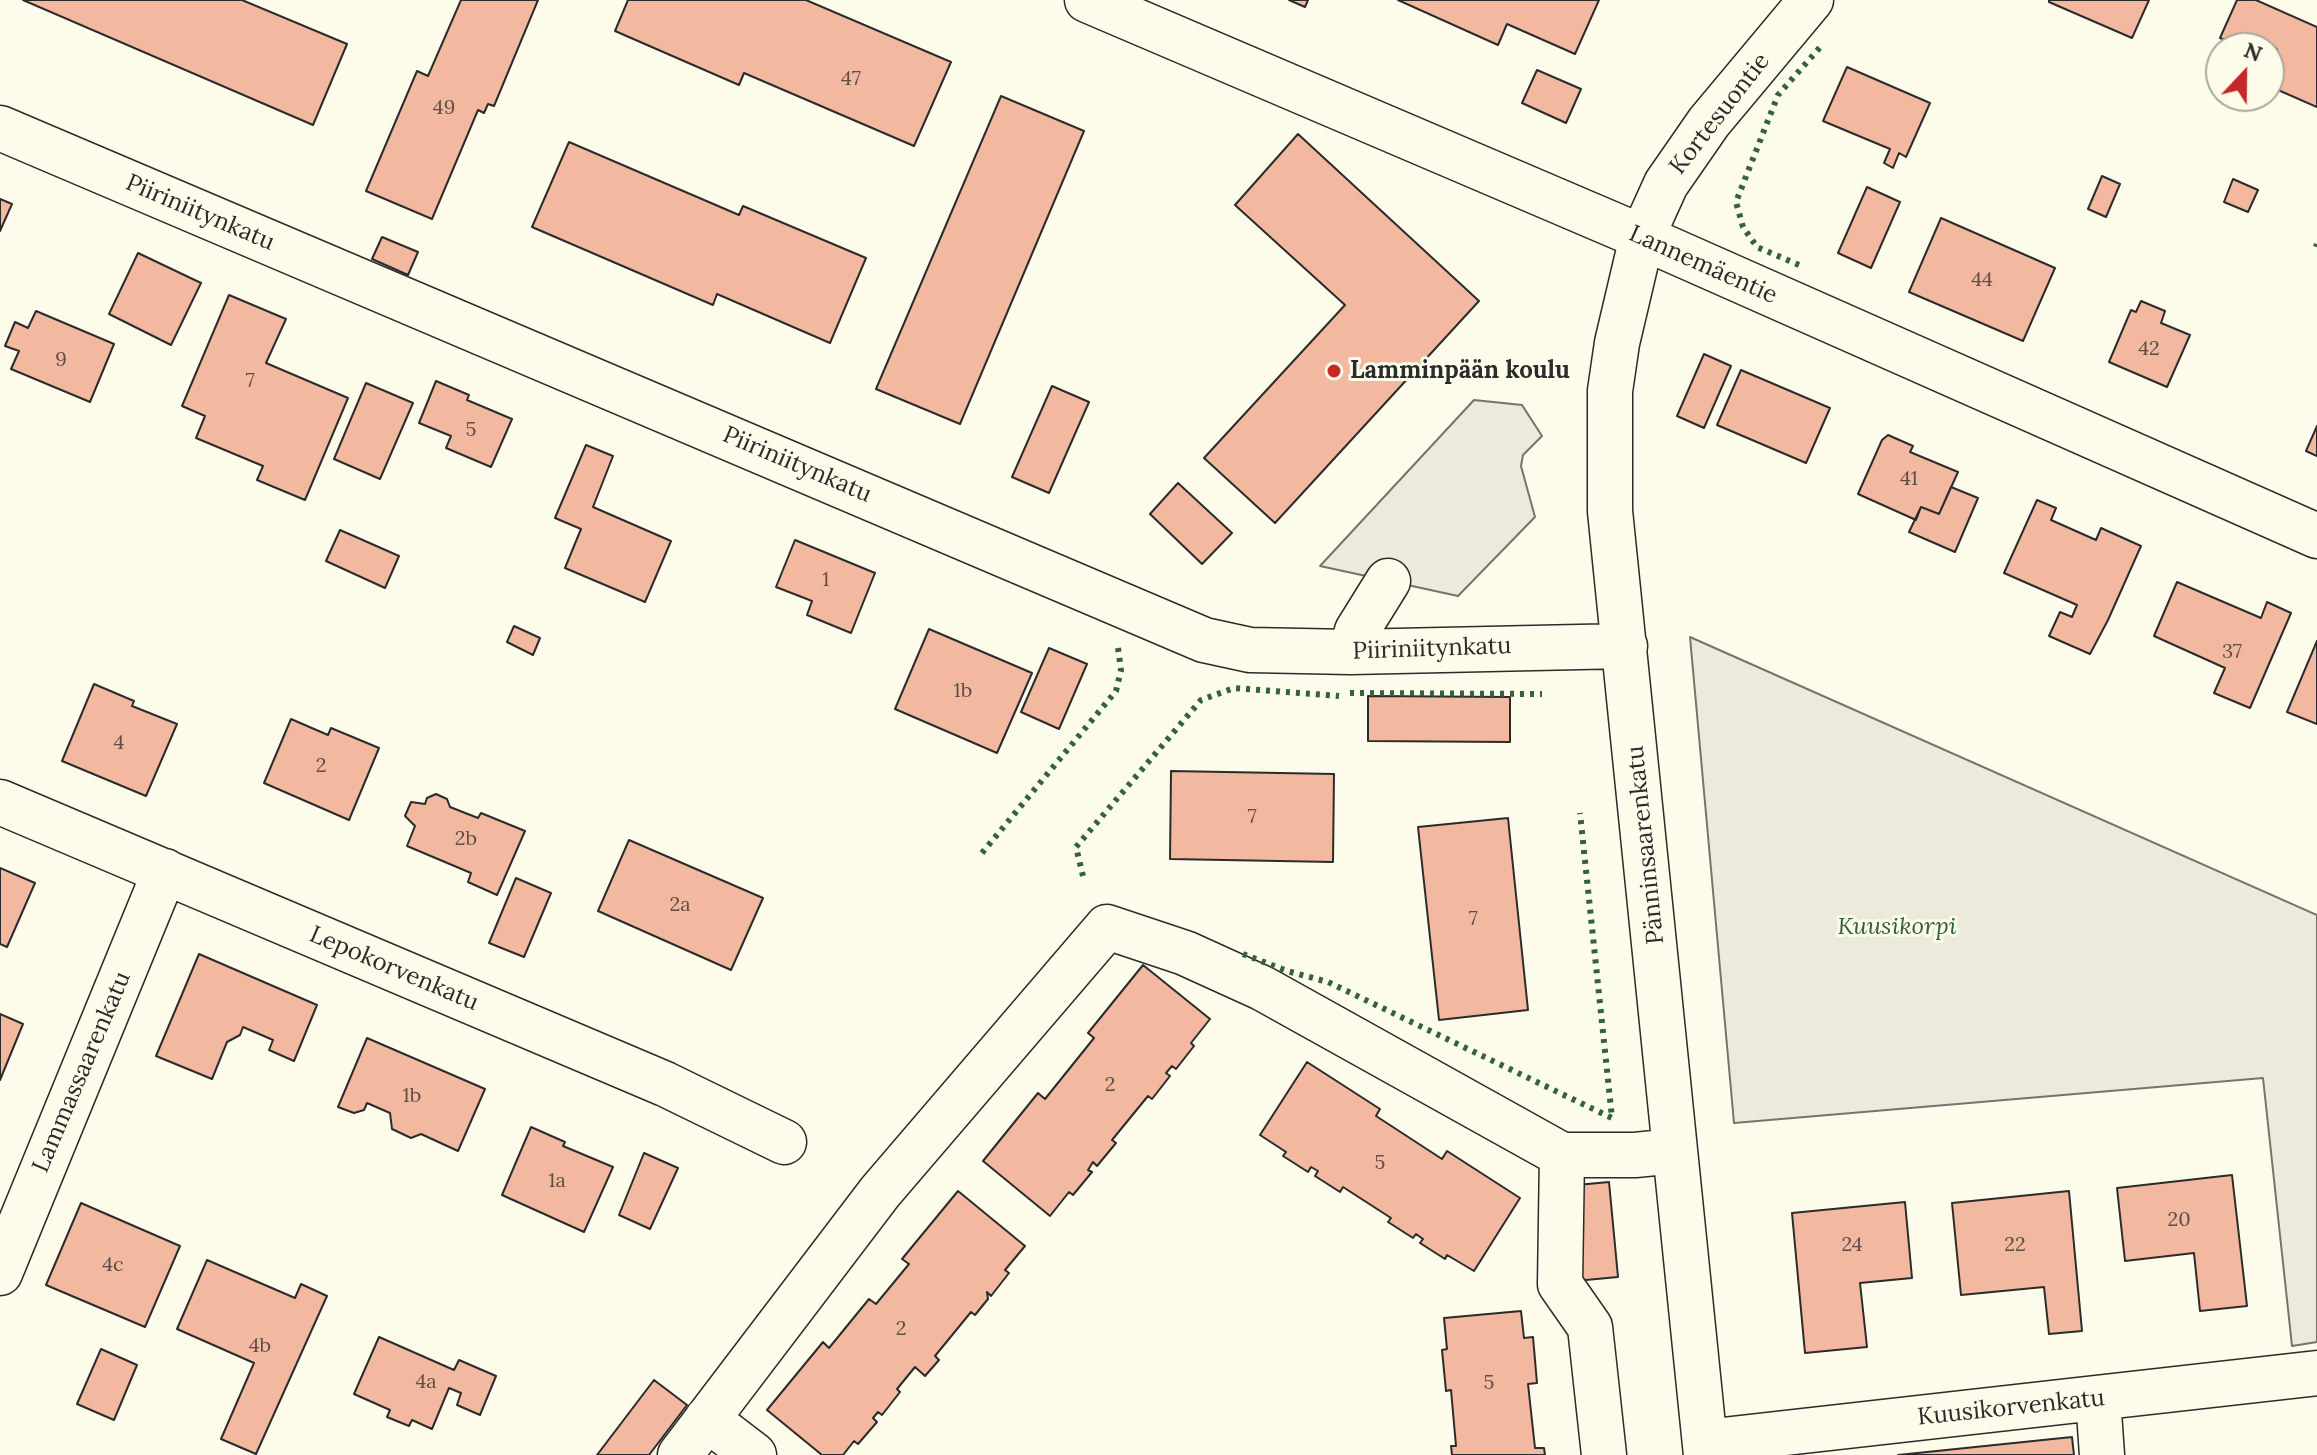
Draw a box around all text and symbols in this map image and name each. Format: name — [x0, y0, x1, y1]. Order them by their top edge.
north arrow — [2205, 32, 2285, 112]
text: N — [2240, 35, 2266, 68]
street label: Kortesuontie — [1664, 48, 1776, 180]
house number: 47 — [841, 67, 861, 91]
house number: 49 — [433, 96, 455, 120]
street label: Piiriniitynkatu — [121, 169, 279, 257]
street label: Lannemäentie — [1624, 219, 1782, 311]
house number: 44 — [1971, 268, 1993, 292]
house number: 42 — [2138, 337, 2160, 361]
house number: 9 — [55, 348, 67, 372]
place label: Lamminpään koulu — [1350, 357, 1570, 385]
marker: Lamminpään koulu — [1325, 362, 1343, 380]
house number: 7 — [245, 369, 255, 393]
house number: 5 — [466, 418, 476, 442]
street label: Piiriniitynkatu — [718, 421, 876, 509]
house number: 41 — [1900, 467, 1918, 491]
house number: 1 — [822, 568, 830, 592]
street label: Piiriniitynkatu — [1352, 632, 1512, 666]
house number: 37 — [2222, 640, 2242, 664]
house number: 1b — [954, 679, 972, 703]
house number: 4 — [114, 731, 124, 755]
street label: Pänninsaarenkatu — [1621, 744, 1671, 946]
house number: 2 — [316, 754, 326, 778]
house number: 7 — [1247, 805, 1257, 829]
house number: 2b — [455, 827, 477, 851]
house number: 2a — [669, 893, 691, 917]
house number: 7 — [1468, 907, 1478, 931]
park label: Kuusikorpi — [1838, 913, 1956, 941]
street label: Lepokorvenkatu — [305, 920, 483, 1018]
street label: Lammassaarenkatu — [27, 967, 137, 1177]
house number: 2 — [1105, 1073, 1115, 1097]
house number: 1b — [403, 1084, 421, 1108]
house number: 5 — [1375, 1151, 1385, 1175]
house number: 1a — [548, 1169, 566, 1193]
house number: 20 — [2167, 1208, 2191, 1232]
house number: 24 — [1841, 1233, 1863, 1257]
house number: 22 — [2004, 1233, 2026, 1257]
house number: 4c — [102, 1253, 124, 1277]
house number: 2 — [896, 1317, 906, 1341]
house number: 4b — [249, 1334, 271, 1358]
house number: 4a — [415, 1370, 437, 1394]
house number: 5 — [1484, 1371, 1494, 1395]
street label: Kuusikorvenkatu — [1916, 1384, 2106, 1432]

